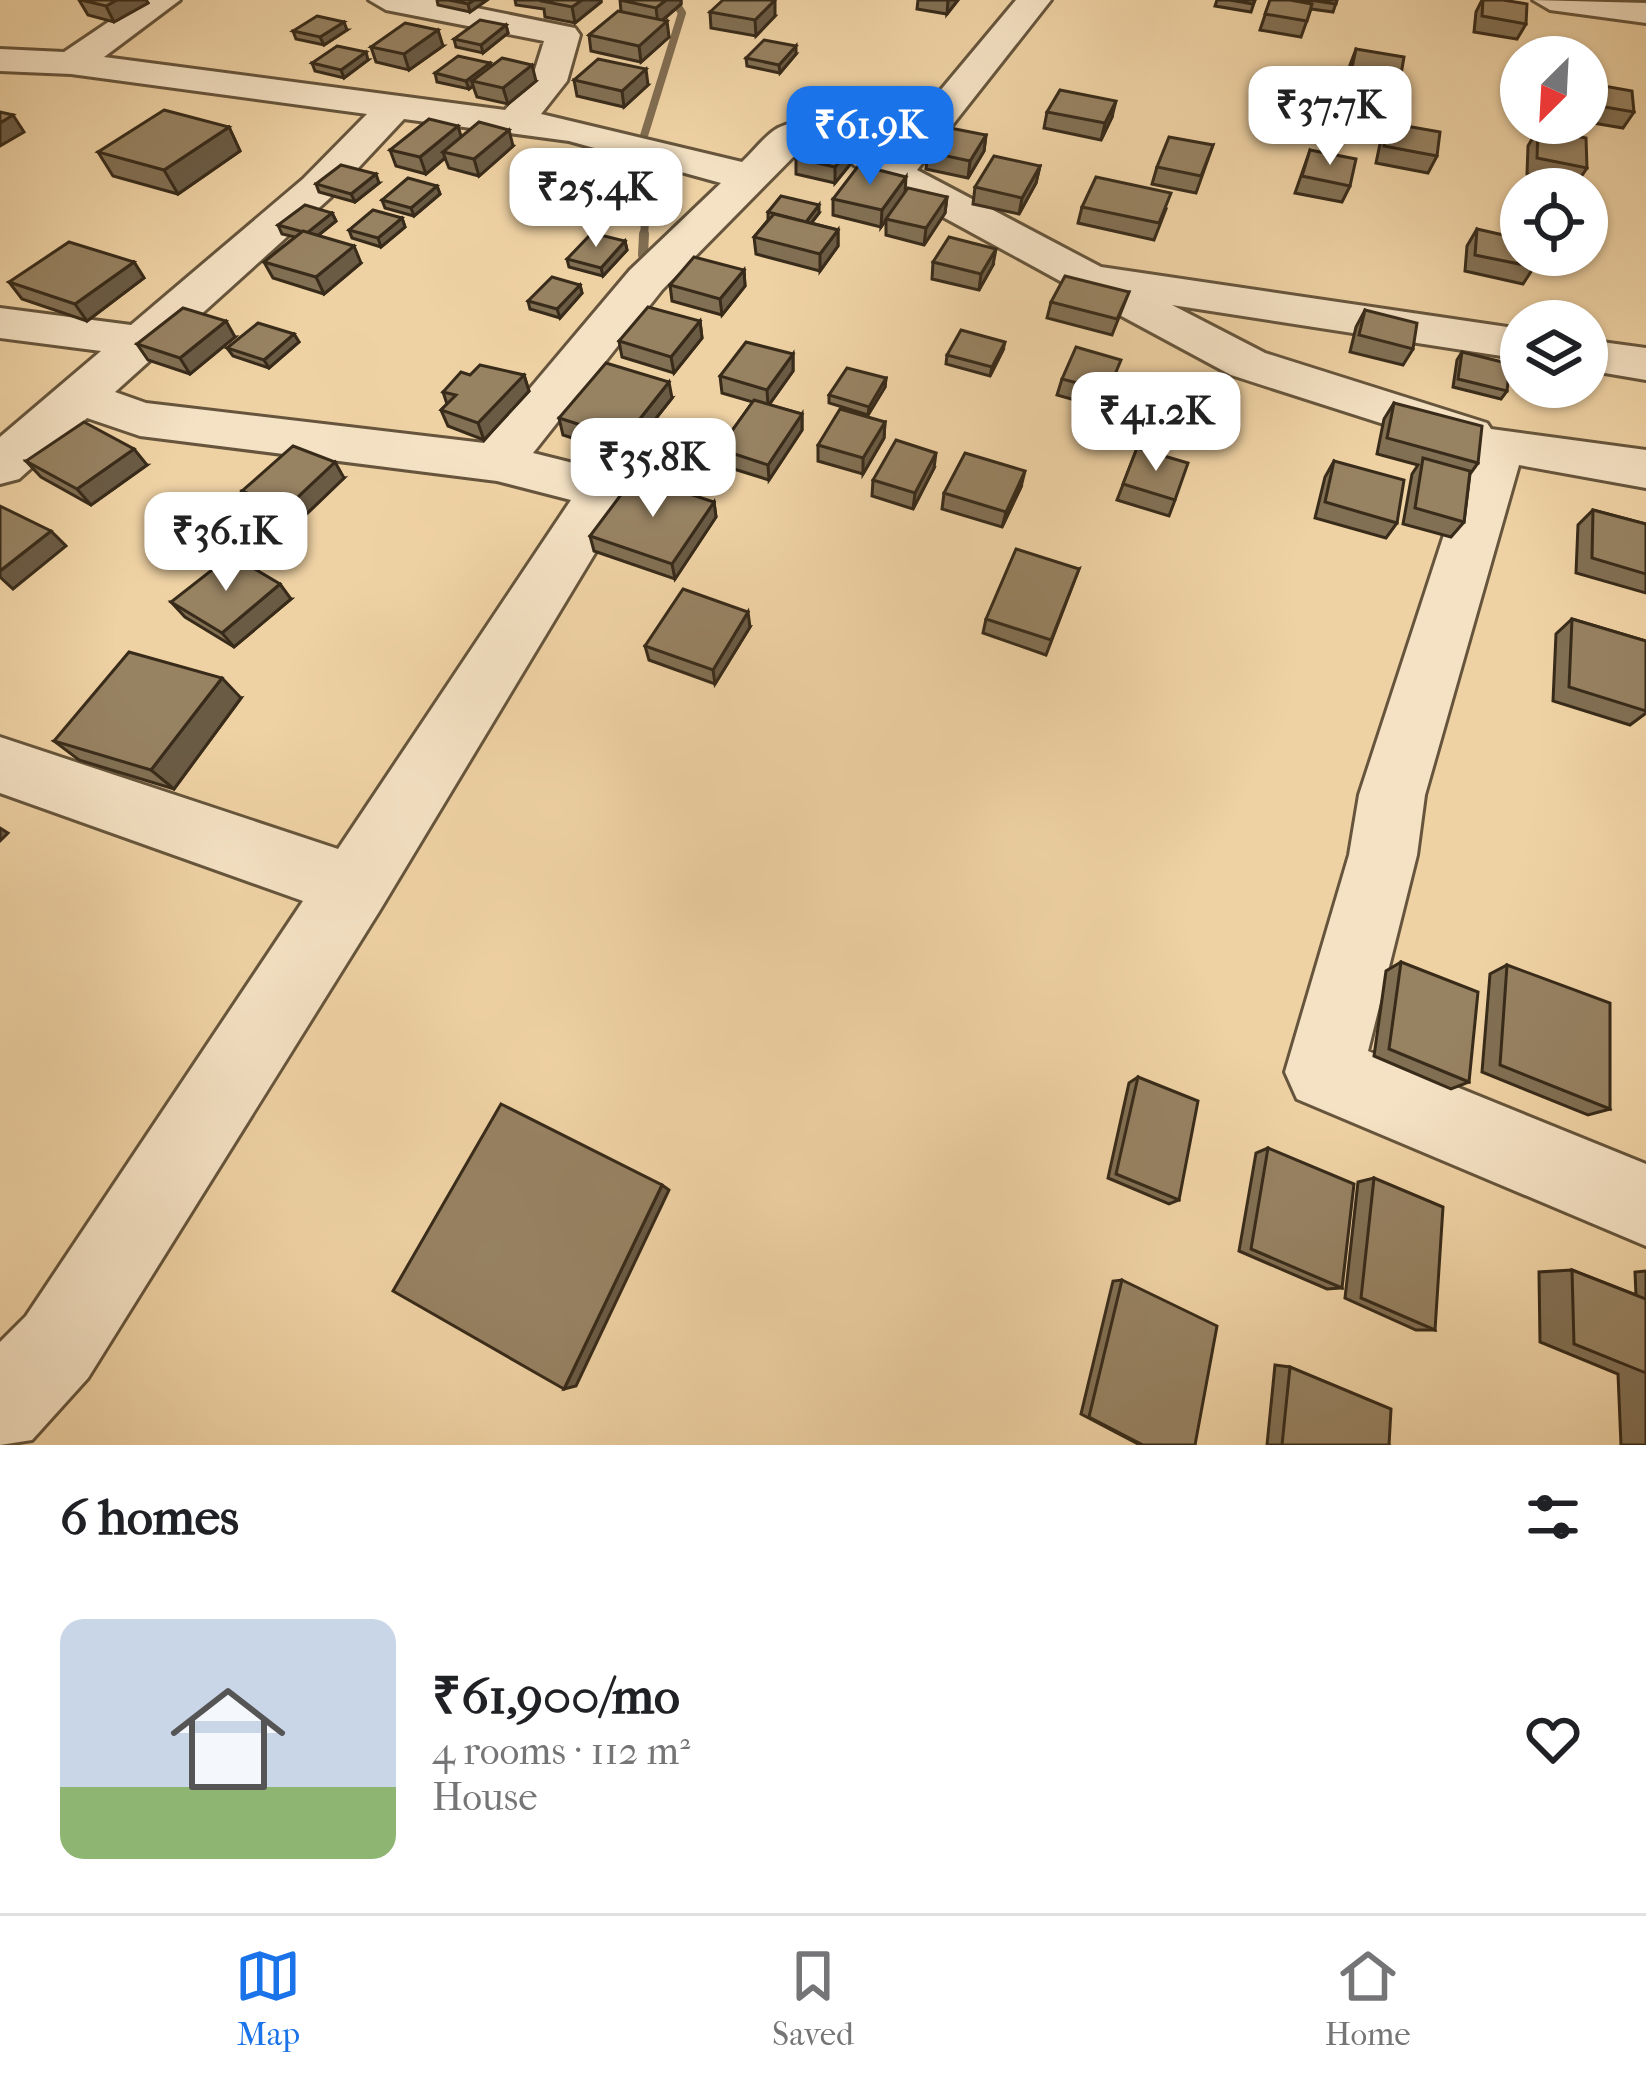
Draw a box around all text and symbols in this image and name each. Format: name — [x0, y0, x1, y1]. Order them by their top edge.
north arrow — [1500, 36, 1608, 144]
map controls — [1500, 36, 1608, 408]
pin: ₹37.7K — [1232, 66, 1428, 168]
text: ₹37.7K — [1276, 82, 1384, 128]
pin: ₹61.9K — [772, 86, 968, 188]
text: ₹61.9K — [814, 102, 926, 148]
pin: ₹25.4K — [498, 148, 694, 250]
text: ₹25.4K — [536, 164, 656, 210]
button: locate — [1500, 168, 1608, 276]
button: layers — [1500, 300, 1608, 408]
pin: ₹41.2K — [1058, 372, 1254, 474]
text: ₹41.2K — [1098, 388, 1214, 434]
pin: ₹35.8K — [555, 418, 751, 520]
text: ₹35.8K — [598, 434, 708, 480]
pin: ₹36.1K — [128, 492, 324, 594]
text: ₹36.1K — [171, 508, 281, 554]
icon: filters — [1520, 1484, 1586, 1550]
text: 6 homes — [60, 1487, 239, 1547]
text: ₹61,900/mo — [432, 1666, 680, 1726]
icon: home — [156, 1667, 300, 1811]
icon: heart — [1520, 1706, 1586, 1772]
text: 4 rooms · 112 m² — [432, 1728, 690, 1774]
text: House — [432, 1774, 538, 1820]
tab: Map — [235, 1943, 301, 2054]
tab: Saved — [772, 1943, 854, 2054]
tab: Home — [1325, 1943, 1411, 2054]

